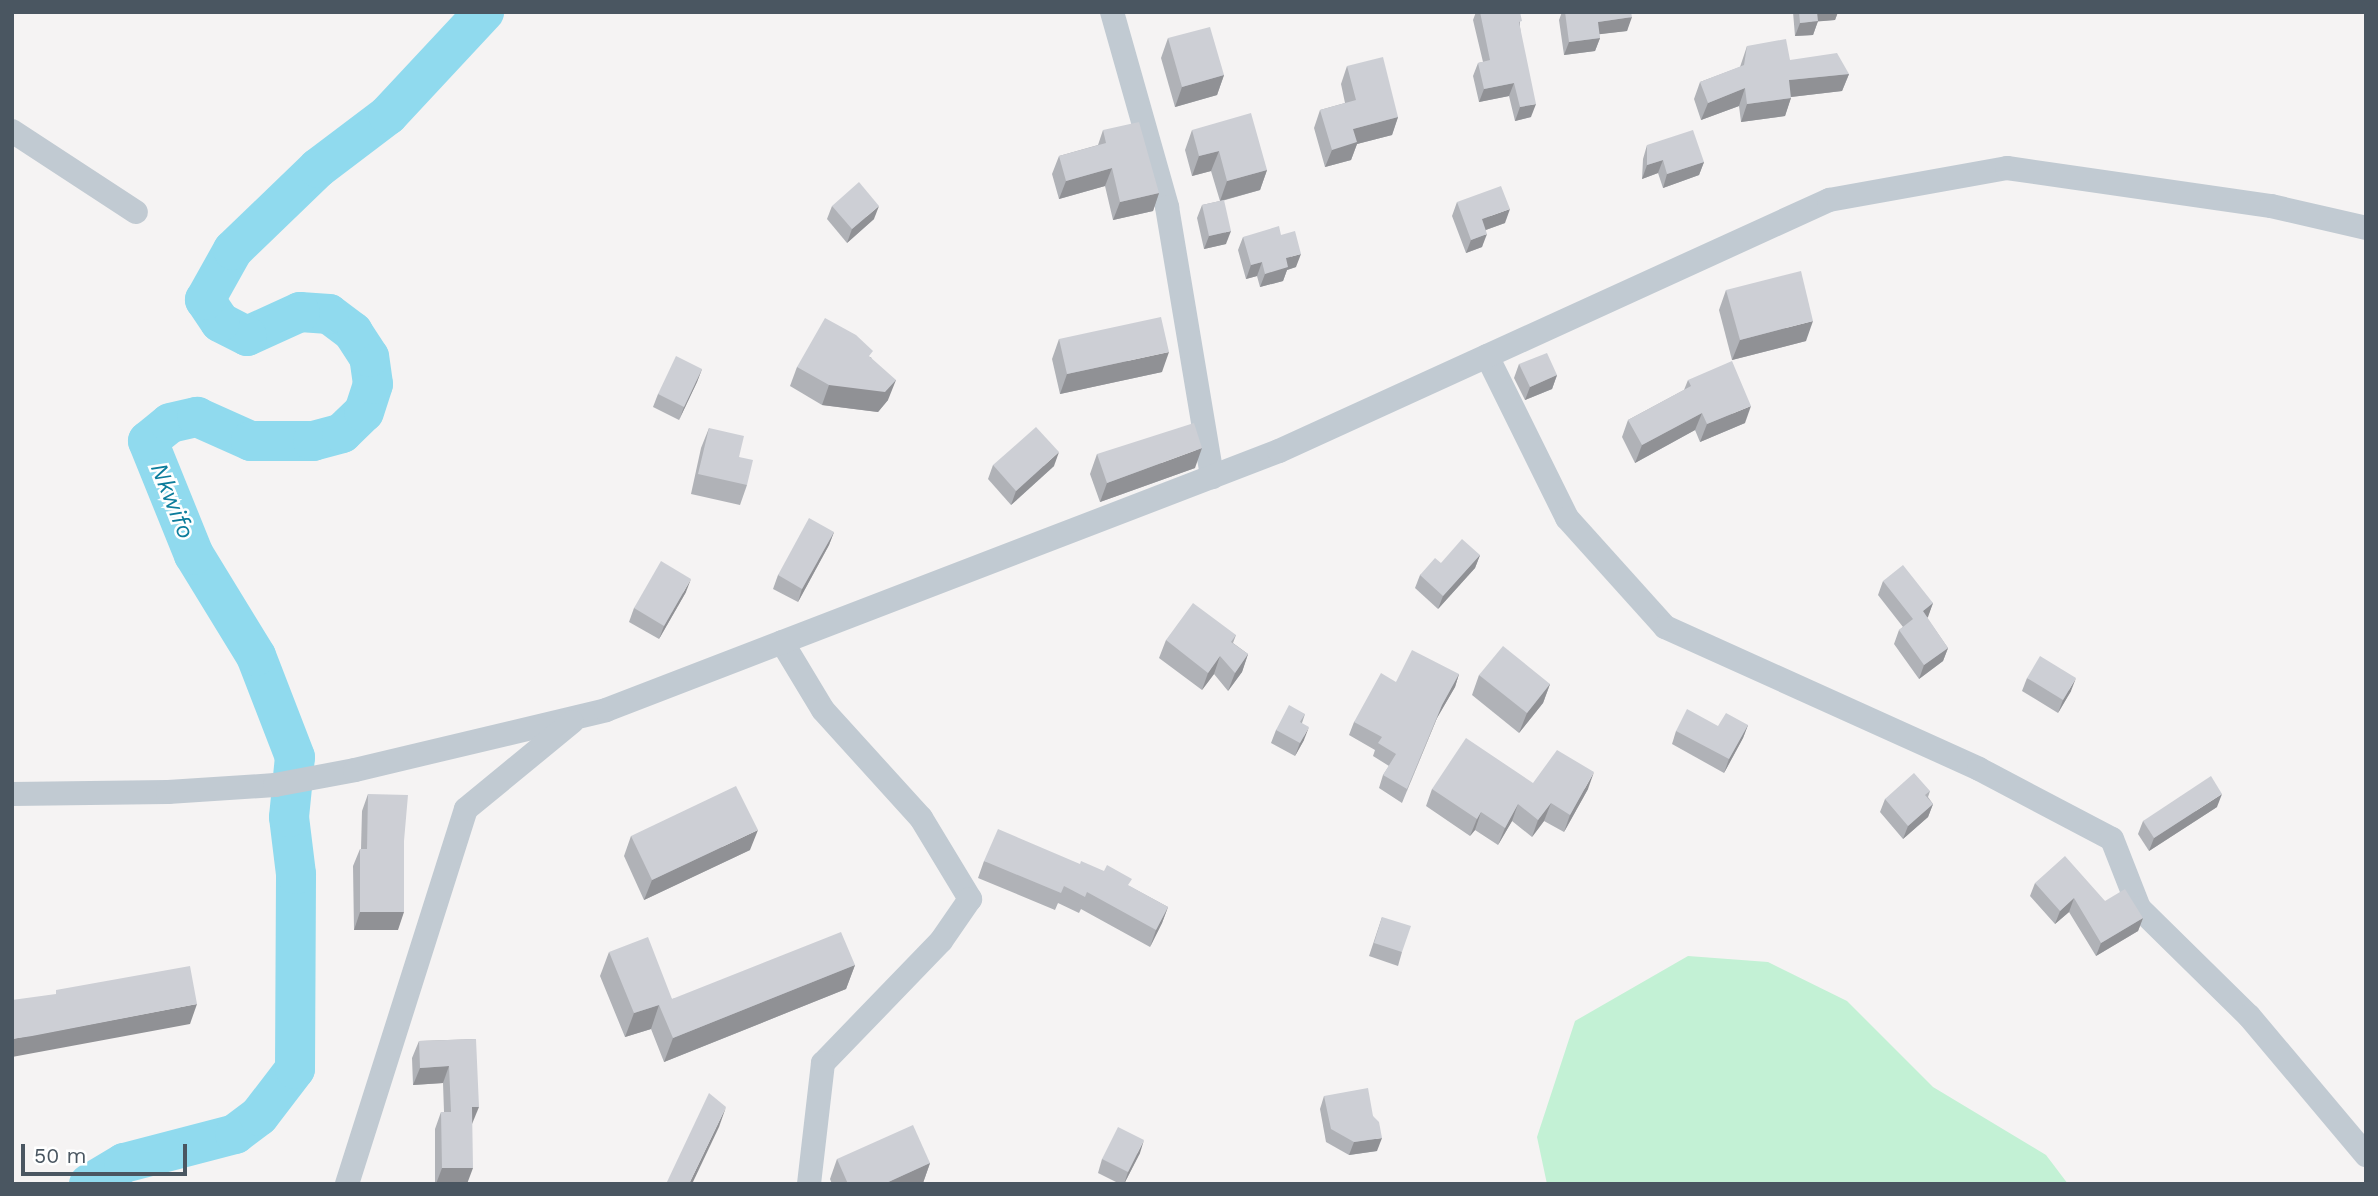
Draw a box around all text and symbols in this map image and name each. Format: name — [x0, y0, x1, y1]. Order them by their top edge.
water label: Nkwifo — [144, 459, 200, 543]
scale bar — [24, 1130, 191, 1174]
text: 50 m — [34, 1143, 86, 1168]

